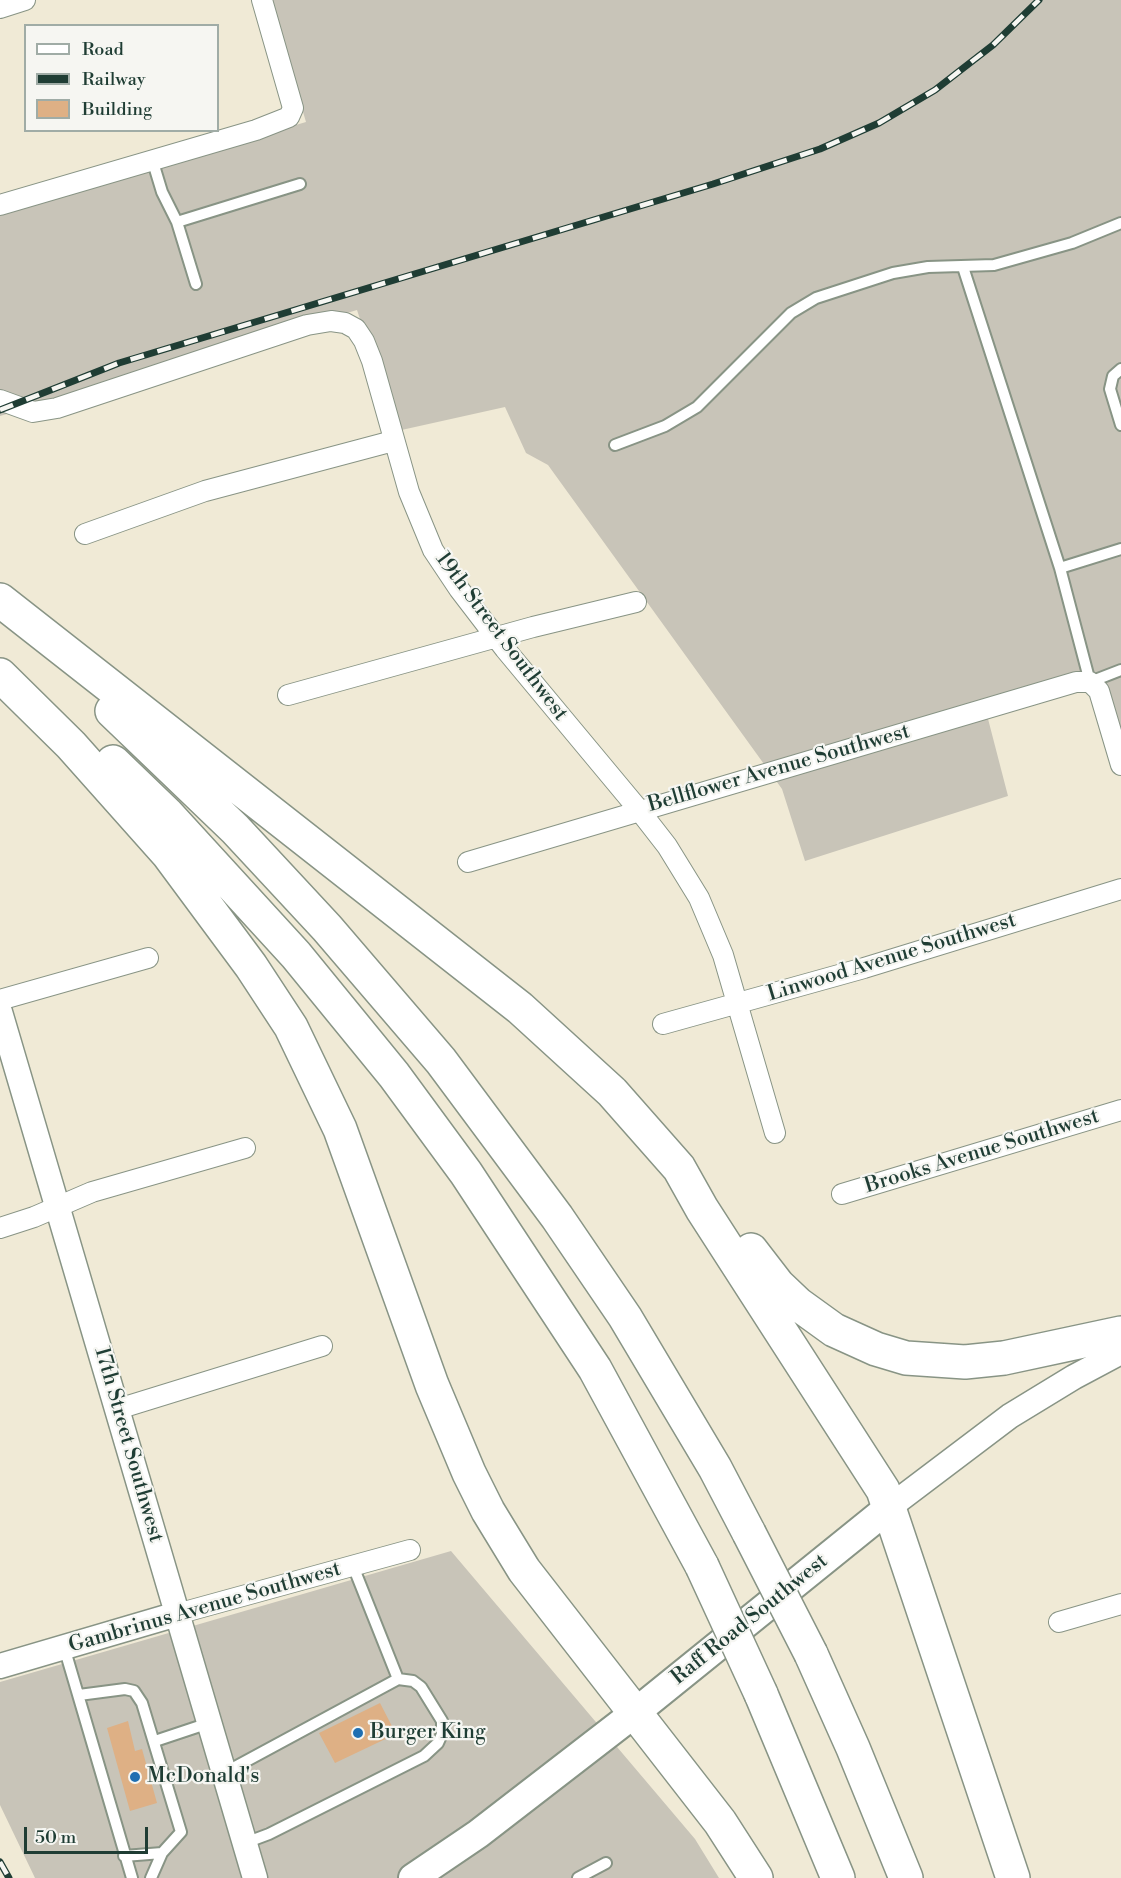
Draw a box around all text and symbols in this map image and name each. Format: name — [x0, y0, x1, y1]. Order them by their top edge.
legend — [24, 24, 219, 132]
text: Road — [82, 38, 124, 61]
text: Railway — [82, 68, 145, 91]
text: Building — [82, 98, 152, 121]
street label: 19th Street Southwest — [429, 548, 573, 726]
street label: Bellflower Avenue Southwest — [645, 719, 913, 819]
street label: Linwood Avenue Southwest — [765, 908, 1019, 1008]
street label: Brooks Avenue Southwest — [862, 1104, 1102, 1200]
street label: 17th Street Southwest — [88, 1344, 168, 1546]
street label: Raff Road Southwest — [667, 1549, 833, 1691]
street label: Gambrinus Avenue Southwest — [66, 1557, 344, 1659]
place label: Burger King — [370, 1720, 486, 1746]
marker: Burger King — [351, 1726, 365, 1740]
place label: McDonald's — [147, 1764, 259, 1790]
marker: McDonald's — [128, 1770, 142, 1784]
scale bar — [27, 1815, 152, 1853]
text: 50 m — [35, 1826, 76, 1849]

